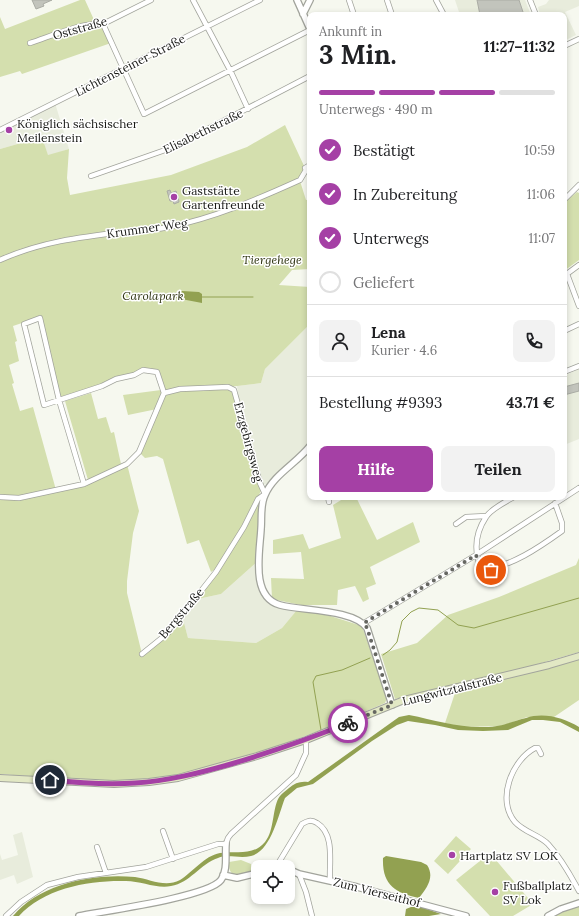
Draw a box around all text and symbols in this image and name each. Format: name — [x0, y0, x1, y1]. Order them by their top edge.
street label: Oststraße — [51, 13, 109, 43]
text: Ankunft in — [319, 23, 382, 40]
street label: Lichtensteiner Straße — [72, 30, 188, 99]
text: 11:27–11:32 — [484, 37, 555, 56]
text: 3 Min. — [319, 38, 397, 71]
text: Unterwegs · 490 m — [319, 101, 433, 118]
street label: Elisabethstraße — [160, 105, 246, 157]
place label: Königlich sächsischer Meilenstein — [17, 116, 139, 145]
marker: Königlich sächsischer Meilenstein — [4, 125, 14, 135]
icon: check — [319, 139, 341, 161]
text: Bestätigt — [353, 141, 415, 160]
text: 10:59 — [524, 142, 555, 159]
place label: Gaststätte Gartenfreunde — [182, 183, 265, 212]
icon: check — [319, 183, 341, 205]
text: In Zubereitung — [353, 185, 457, 204]
text: 11:06 — [527, 186, 555, 203]
marker: Gaststätte Gartenfreunde — [169, 192, 179, 202]
street label: Krummer Weg — [106, 215, 189, 241]
icon: check — [319, 227, 341, 249]
text: Unterwegs — [353, 229, 429, 248]
text: 11:07 — [529, 230, 555, 247]
park label: Tiergehege — [242, 252, 302, 267]
text: Geliefert — [353, 273, 415, 292]
park label: Carolapark — [122, 288, 184, 303]
button: person — [319, 320, 361, 362]
button: phone — [513, 320, 555, 362]
text: Lena — [371, 323, 406, 342]
text: Kurier · 4.6 — [371, 342, 437, 359]
text: Bestellung #9393 — [319, 393, 442, 412]
text: 43.71 € — [506, 393, 555, 412]
street label: Erzgebirgsweg — [231, 400, 267, 484]
button: Hilfe — [319, 446, 433, 492]
button: Teilen — [441, 446, 555, 492]
pin — [474, 553, 508, 587]
icon: bag — [480, 559, 502, 581]
street label: Bergstraße — [155, 584, 207, 642]
street label: Lungwitztalstraße — [401, 669, 504, 709]
courier — [328, 703, 368, 743]
icon: bike — [337, 712, 359, 734]
pin — [33, 763, 67, 797]
icon: home — [39, 769, 61, 791]
place label: Hartplatz SV LOK — [460, 848, 559, 863]
marker: Hartplatz SV LOK — [447, 850, 457, 860]
map controls — [251, 860, 295, 904]
button: locate — [251, 860, 295, 904]
street label: Zum Vierseithof — [332, 874, 423, 910]
place label: Fußballplatz SV Lok — [503, 878, 572, 907]
marker: Fußballplatz SV Lok — [490, 887, 500, 897]

